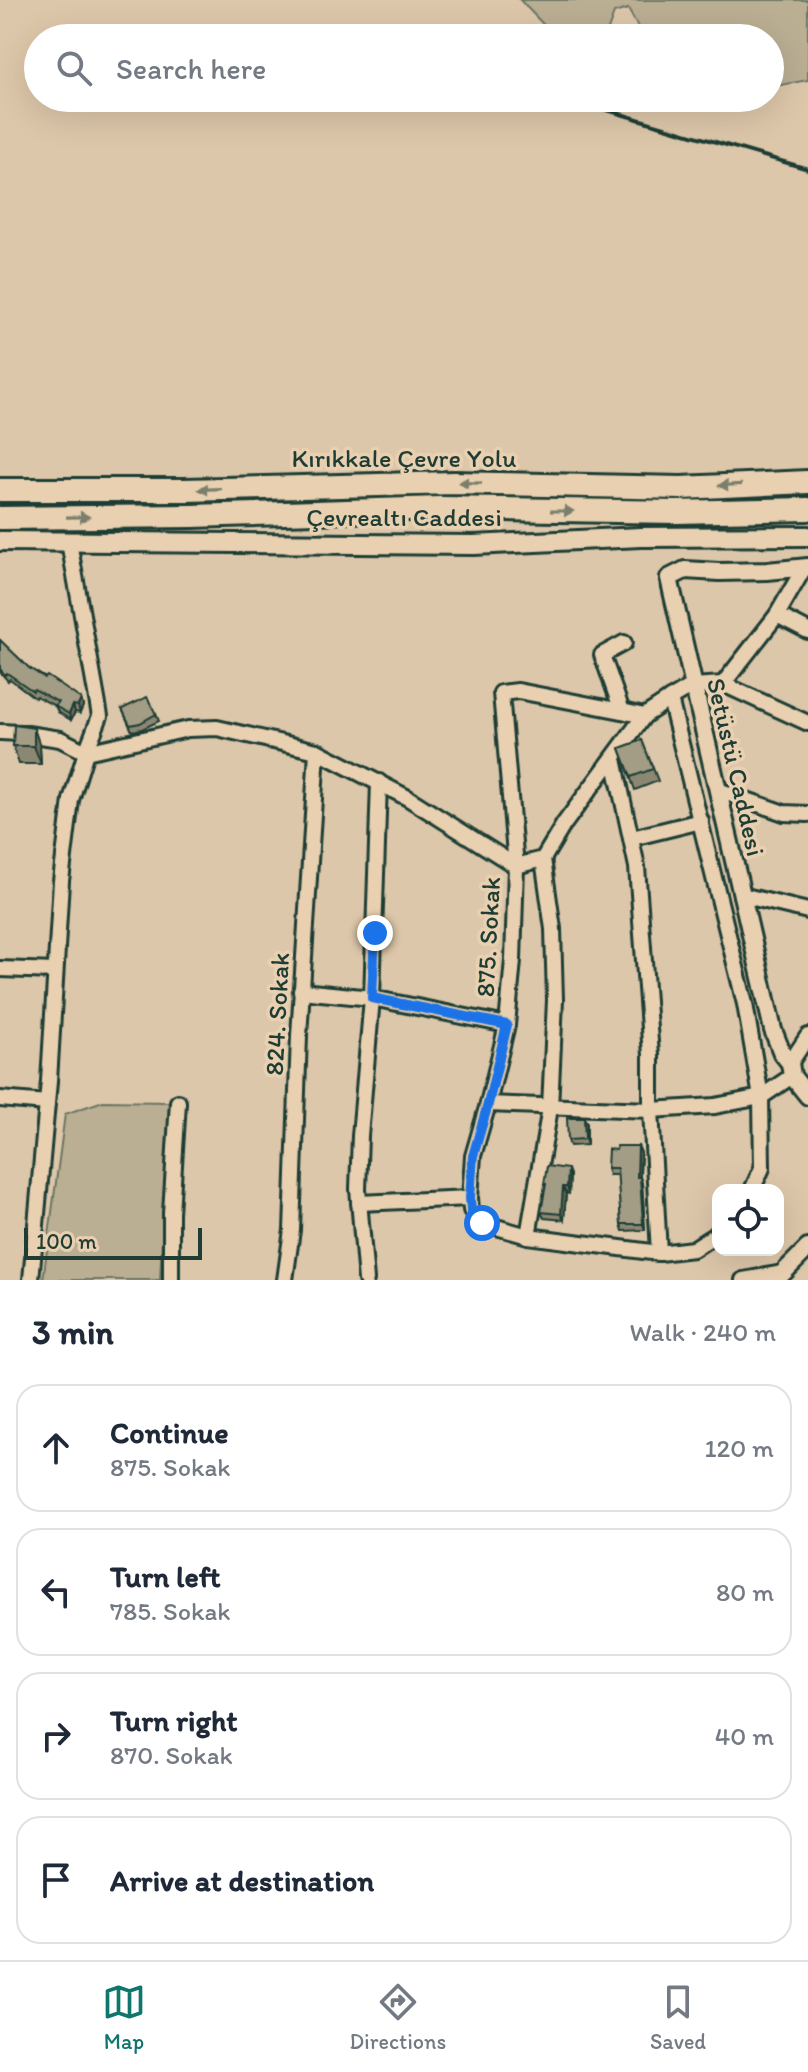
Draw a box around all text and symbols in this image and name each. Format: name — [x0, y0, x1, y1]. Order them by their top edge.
search box — [24, 24, 784, 112]
icon: search — [52, 46, 96, 90]
text: Search here — [116, 50, 266, 87]
street label: Kırıkkale Çevre Yolu — [292, 442, 516, 474]
one-way arrow — [457, 477, 482, 490]
one-way arrow — [717, 479, 742, 492]
one-way arrow — [197, 483, 222, 496]
street label: Çevrealtı Caddesi — [306, 501, 502, 533]
one-way arrow — [550, 505, 575, 517]
one-way arrow — [66, 511, 91, 523]
street label: Setüstü Caddesi — [700, 675, 772, 859]
street label: 875. Sokak — [469, 876, 507, 998]
route end — [357, 915, 393, 951]
street label: 824. Sokak — [258, 952, 296, 1076]
map controls — [712, 1184, 784, 1256]
button: locate — [712, 1184, 784, 1256]
route start — [464, 1205, 500, 1241]
scale bar — [24, 1224, 202, 1260]
text: 100 m — [36, 1228, 97, 1255]
text: 3 min — [32, 1312, 114, 1353]
text: Walk · 240 m — [630, 1316, 776, 1348]
text: Continue — [110, 1414, 229, 1451]
icon: ahead — [34, 1426, 78, 1470]
text: 120 m — [705, 1432, 774, 1464]
text: 875. Sokak — [110, 1451, 230, 1483]
text: Turn left — [110, 1558, 221, 1595]
icon: left — [34, 1570, 78, 1614]
text: 80 m — [716, 1576, 774, 1608]
text: 785. Sokak — [110, 1595, 230, 1627]
text: Turn right — [110, 1702, 238, 1739]
icon: right — [34, 1714, 78, 1758]
text: 40 m — [715, 1720, 774, 1752]
text: 870. Sokak — [110, 1739, 233, 1771]
icon: arrive — [34, 1858, 78, 1902]
text: Arrive at destination — [110, 1862, 374, 1899]
tab: Map — [102, 1980, 146, 2055]
tab: Directions — [350, 1980, 446, 2055]
tab: Saved — [650, 1980, 706, 2055]

